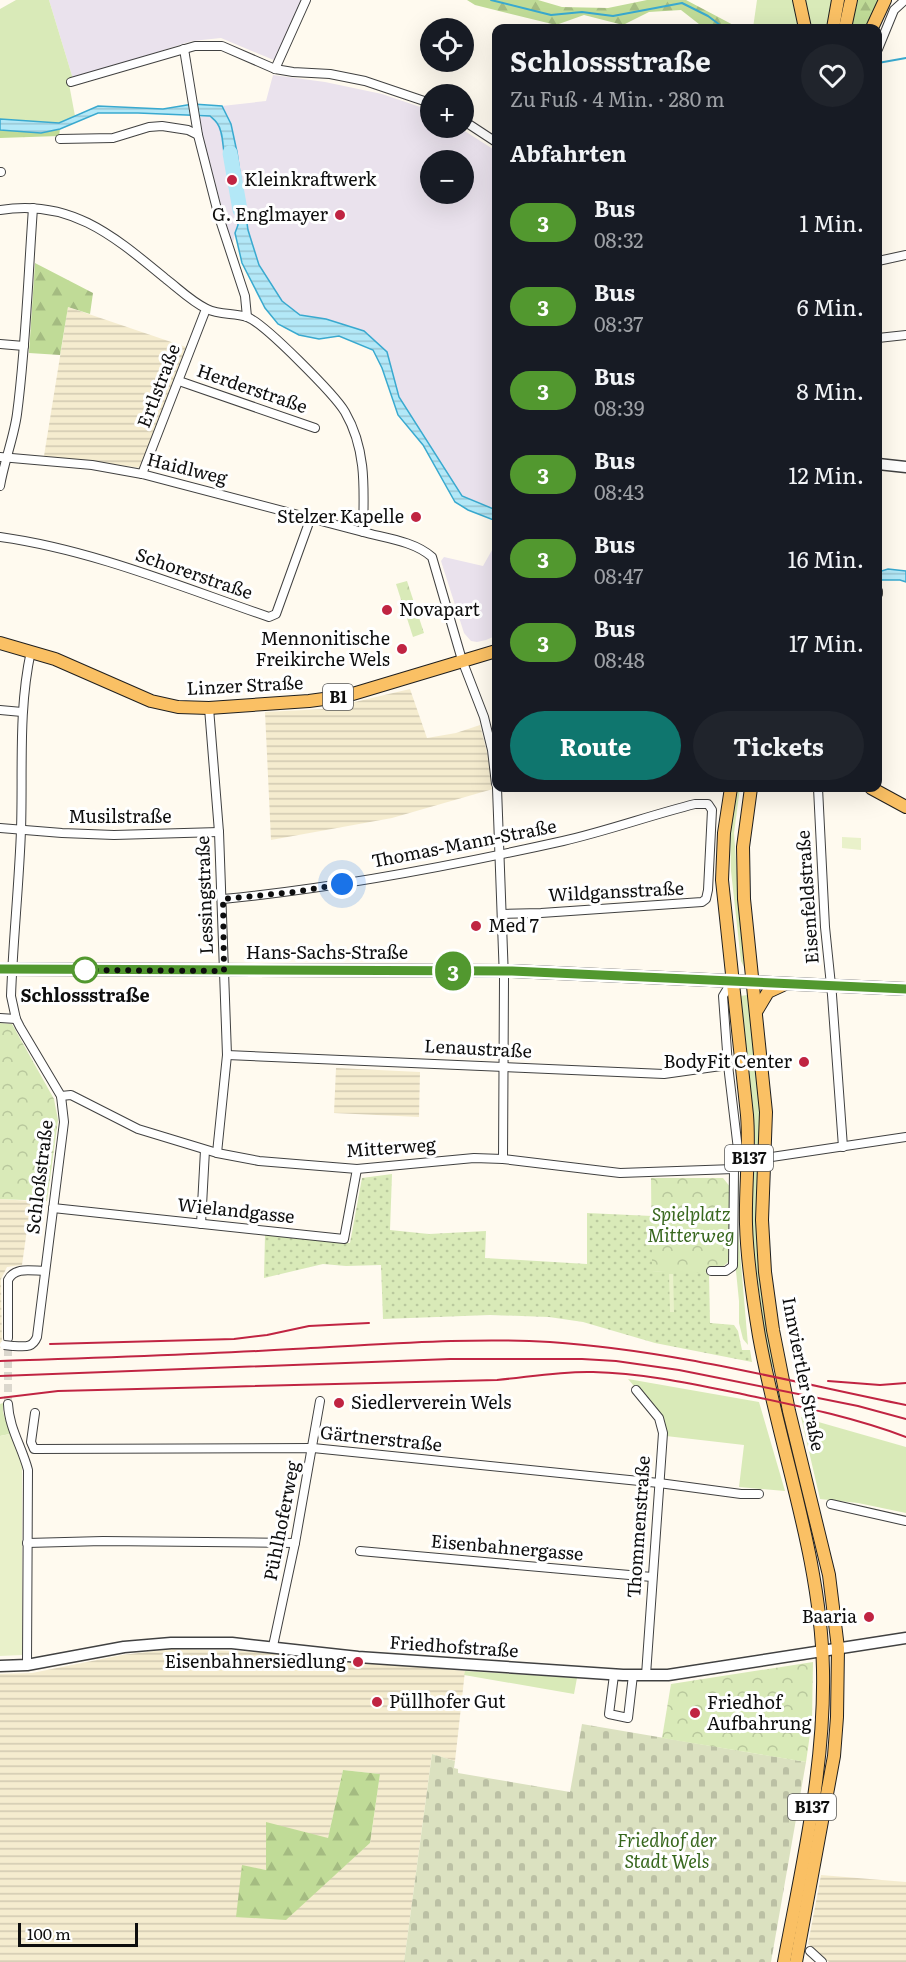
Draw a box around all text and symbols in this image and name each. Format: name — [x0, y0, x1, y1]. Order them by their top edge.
map controls — [420, 18, 474, 204]
button: locate — [420, 18, 474, 72]
text: Schlossstraße — [510, 39, 711, 81]
button: heart — [801, 44, 864, 107]
text: Zu Fuß · 4 Min. · 280 m — [510, 83, 725, 113]
button: + — [420, 84, 474, 138]
text: Abfahrten — [510, 136, 627, 169]
button: − — [420, 150, 474, 204]
place label: Kleinkraftwerk — [244, 165, 378, 192]
marker: Kleinkraftwerk — [225, 173, 239, 187]
text: Bus — [594, 191, 635, 224]
place label: G. Englmayer — [212, 200, 328, 227]
text: 1 Min. — [800, 206, 864, 239]
text: 3 — [537, 207, 549, 238]
marker: G. Englmayer — [333, 208, 347, 222]
text: 08:32 — [594, 224, 643, 254]
text: Bus — [594, 275, 635, 308]
text: 6 Min. — [797, 290, 864, 323]
text: 3 — [537, 291, 549, 322]
text: 08:37 — [594, 308, 643, 338]
street label: Ertlstraße — [129, 340, 186, 431]
street label: Herderstraße — [193, 356, 312, 419]
text: Bus — [594, 359, 635, 392]
text: 8 Min. — [796, 374, 864, 407]
text: 3 — [537, 375, 549, 406]
text: 08:39 — [594, 392, 644, 422]
text: Bus — [594, 443, 635, 476]
street label: Haidlweg — [144, 445, 231, 491]
text: 12 Min. — [788, 458, 864, 491]
text: 3 — [537, 459, 549, 490]
text: 08:43 — [594, 476, 645, 506]
place label: Stelzer Kapelle — [277, 502, 404, 529]
marker: Stelzer Kapelle — [409, 510, 423, 524]
text: Bus — [594, 527, 635, 560]
street label: Schorerstraße — [132, 540, 257, 605]
text: 16 Min. — [788, 542, 864, 575]
text: 3 — [537, 543, 549, 574]
text: 08:47 — [594, 560, 643, 590]
place label: Novapart — [399, 595, 480, 622]
marker: Novapart — [380, 603, 394, 617]
text: Bus — [594, 611, 635, 644]
place label: Mennonitische Freikirche Wels — [255, 624, 390, 672]
text: 17 Min. — [789, 626, 864, 659]
text: 3 — [537, 627, 549, 658]
marker: Mennonitische Freikirche Wels — [395, 642, 409, 656]
text: 08:48 — [594, 644, 645, 674]
street label: Linzer Straße — [186, 668, 304, 701]
road number: B1 — [323, 684, 353, 710]
button: Route — [510, 711, 681, 780]
button: Tickets — [693, 711, 864, 780]
street label: Musilstraße — [68, 802, 172, 829]
street label: Thomas-Mann-Straße — [369, 811, 559, 874]
street label: Eisenfeldstraße — [788, 829, 825, 965]
street label: Lessingstraße — [188, 835, 219, 955]
your location — [327, 869, 357, 899]
street label: Wildgansstraße — [547, 873, 685, 908]
place label: Med 7 — [488, 911, 539, 938]
marker: Med 7 — [469, 919, 483, 933]
street label: Hans-Sachs-Straße — [246, 938, 408, 965]
line badge: 3 — [434, 952, 472, 990]
text: 3 — [447, 956, 459, 987]
marker: Schlossstraße — [72, 957, 98, 983]
place label: Schlossstraße — [20, 981, 150, 1008]
street label: Lenaustraße — [424, 1031, 533, 1064]
place label: BodyFit Center — [663, 1047, 792, 1074]
marker: BodyFit Center — [797, 1055, 811, 1069]
street label: Schloßstraße — [18, 1118, 59, 1235]
street label: Mitterweg — [345, 1130, 438, 1163]
road number: B137 — [725, 1145, 773, 1171]
street label: Wielandgasse — [176, 1190, 296, 1229]
park label: Spielplatz Mitterweg — [647, 1200, 735, 1248]
street label: Innviertler Straße — [776, 1294, 833, 1453]
place label: Siedlerverein Wels — [351, 1388, 511, 1415]
marker: Siedlerverein Wels — [332, 1396, 346, 1410]
street label: Gärtnerstraße — [319, 1418, 443, 1457]
street label: Thommenstraße — [619, 1455, 656, 1599]
street label: Pühlhoferweg — [256, 1458, 306, 1583]
street label: Eisenbahnergasse — [430, 1526, 585, 1567]
place label: Baaria — [802, 1602, 857, 1629]
marker: Baaria — [862, 1610, 876, 1624]
street label: Friedhofstraße — [389, 1628, 520, 1663]
place label: Eisenbahnersiedlung — [164, 1647, 347, 1674]
marker: Eisenbahnersiedlung — [351, 1655, 365, 1669]
place label: Püllhofer Gut — [389, 1687, 506, 1714]
place label: Friedhof Aufbahrung — [707, 1688, 813, 1736]
marker: Püllhofer Gut — [370, 1695, 384, 1709]
marker: Friedhof Aufbahrung — [688, 1706, 702, 1720]
road number: B137 — [788, 1794, 836, 1820]
park label: Friedhof der Stadt Wels — [617, 1826, 717, 1874]
scale bar — [18, 1920, 138, 1948]
text: 100 m — [27, 1921, 71, 1945]

